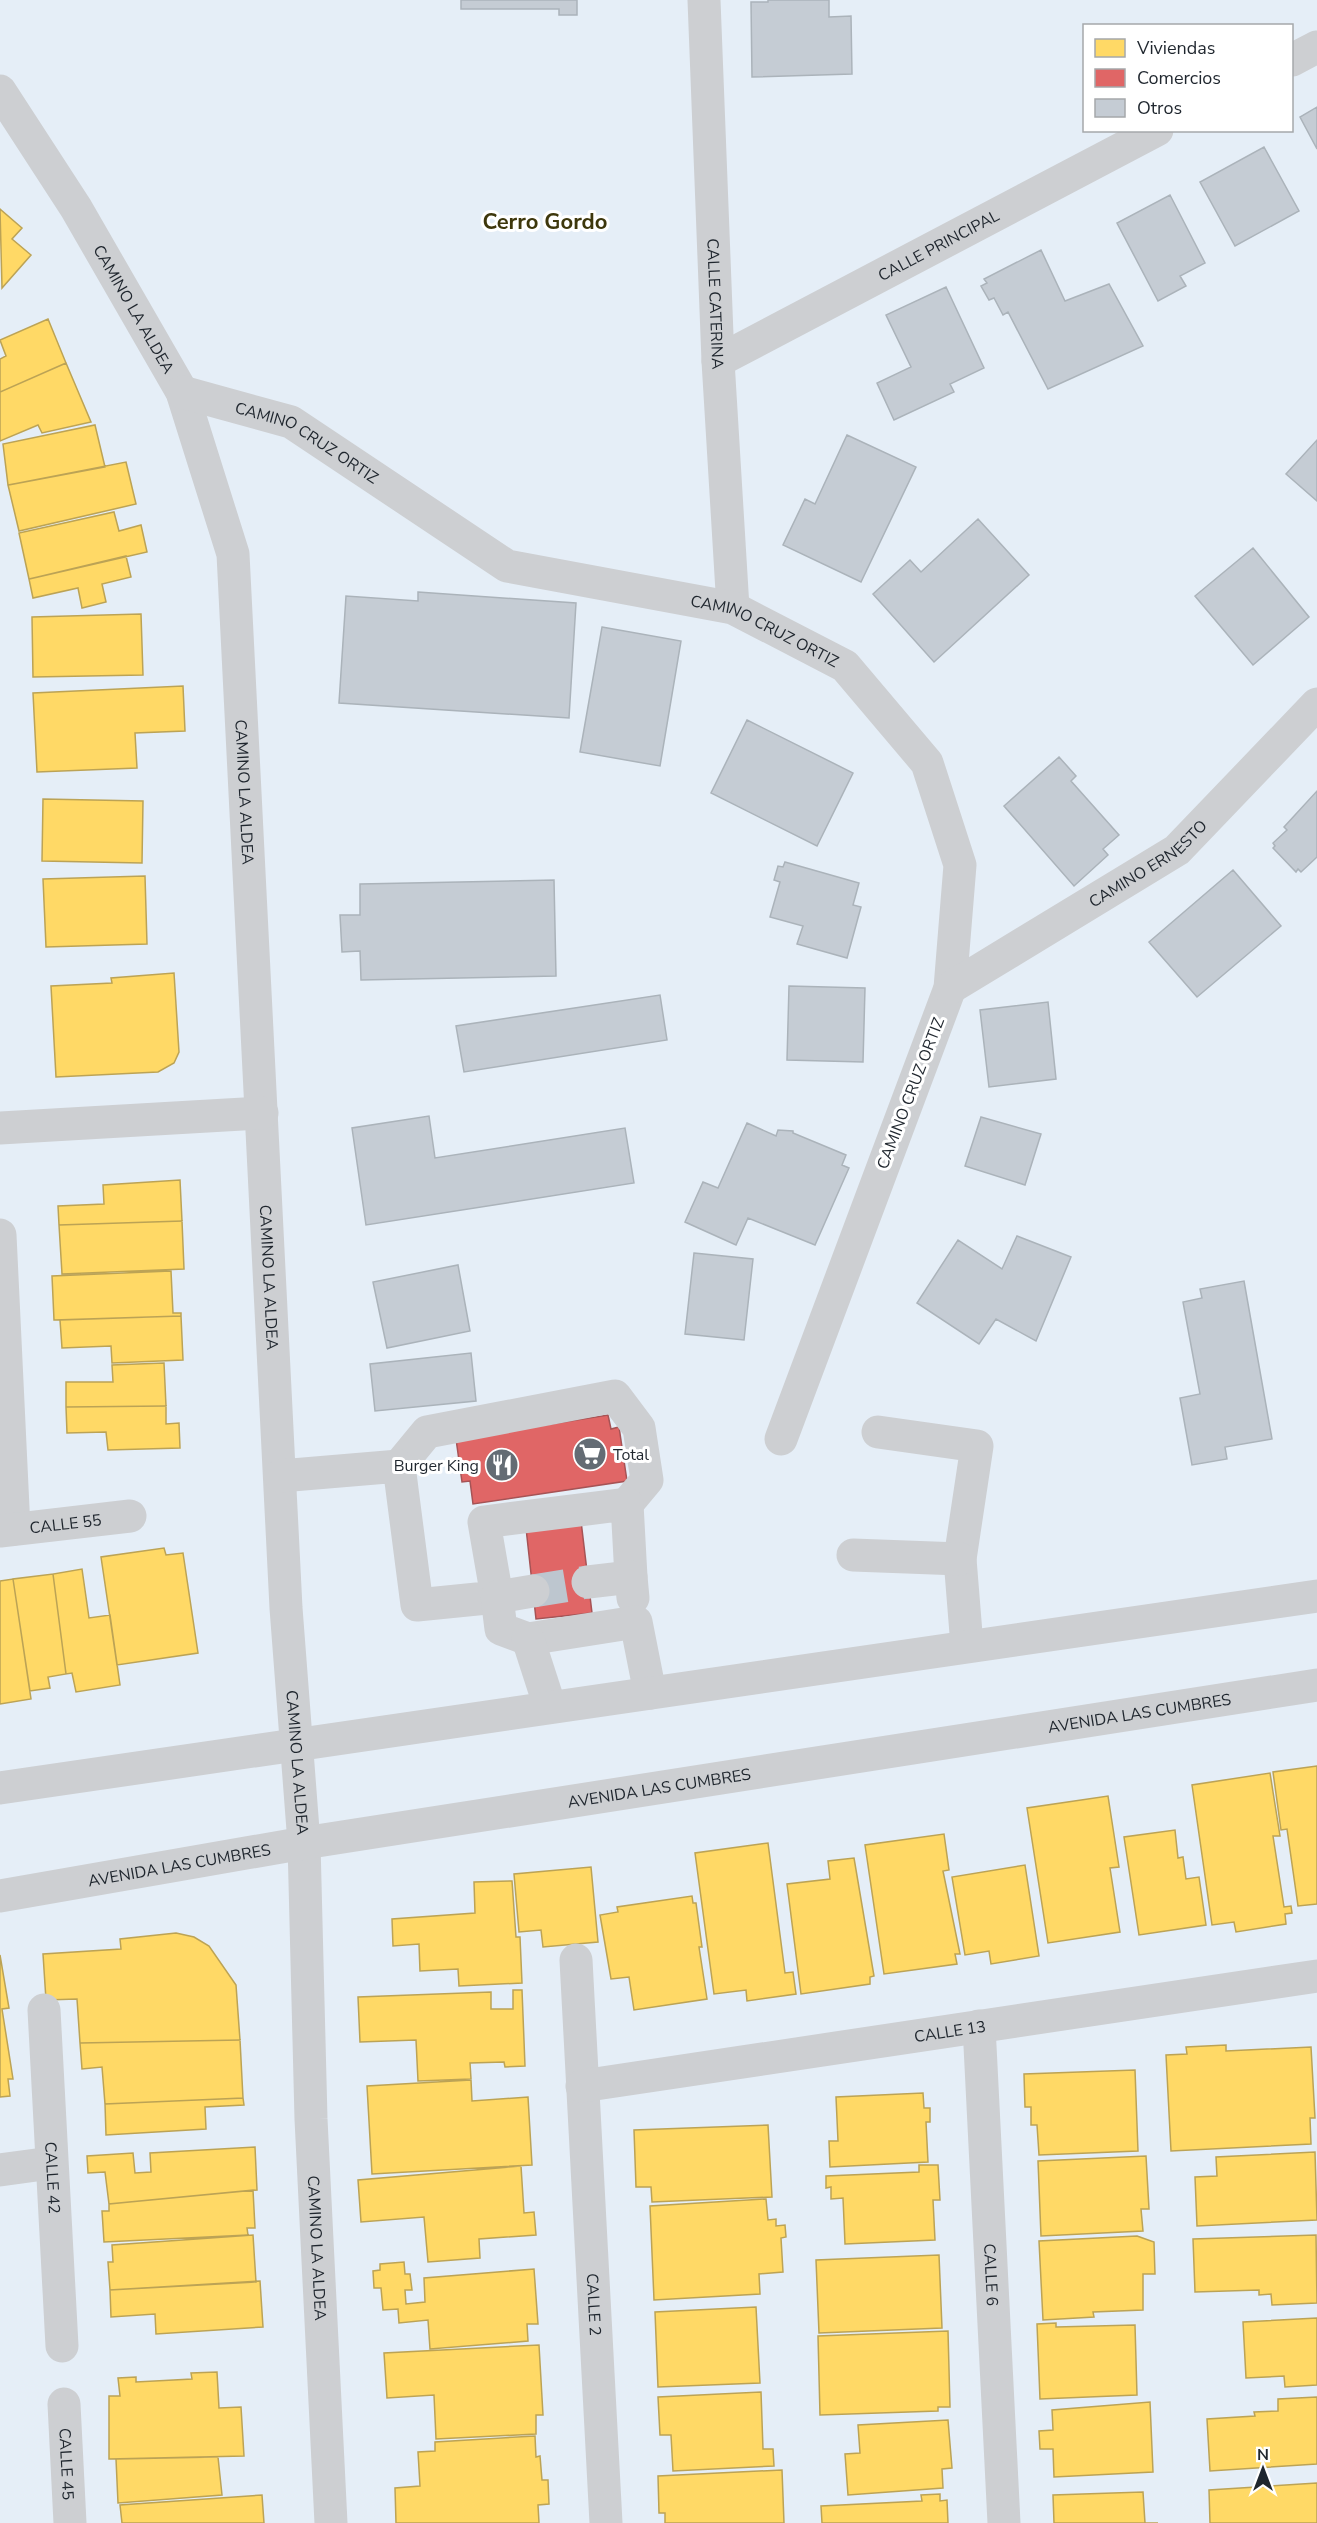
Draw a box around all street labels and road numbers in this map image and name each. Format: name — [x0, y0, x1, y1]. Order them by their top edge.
street label: CALLE PRINCIPAL — [874, 205, 1004, 287]
street label: CALLE CATERINA — [701, 238, 729, 370]
street label: CAMINO LA ALDEA — [87, 241, 179, 378]
street label: CAMINO CRUZ ORTIZ — [232, 397, 383, 490]
street label: CAMINO CRUZ ORTIZ — [689, 590, 843, 673]
street label: CAMINO LA ALDEA — [229, 719, 259, 866]
street label: CAMINO ERNESTO — [1085, 815, 1212, 913]
street label: CAMINO CRUZ ORTIZ — [872, 1014, 950, 1172]
street label: CAMINO LA ALDEA — [254, 1204, 283, 1351]
street label: CALLE 55 — [29, 1509, 103, 1539]
street label: CAMINO LA ALDEA — [280, 1689, 313, 1836]
street label: AVENIDA LAS CUMBRES — [1046, 1689, 1233, 1739]
street label: AVENIDA LAS CUMBRES — [566, 1763, 753, 1814]
street label: AVENIDA LAS CUMBRES — [86, 1839, 273, 1892]
street label: CALLE 13 — [913, 2016, 987, 2048]
street label: CALLE 42 — [39, 2141, 65, 2214]
street label: CAMINO LA ALDEA — [302, 2175, 331, 2322]
street label: CALLE 6 — [978, 2243, 1003, 2307]
street label: CALLE 2 — [581, 2273, 606, 2336]
street label: CALLE 45 — [53, 2427, 79, 2501]

